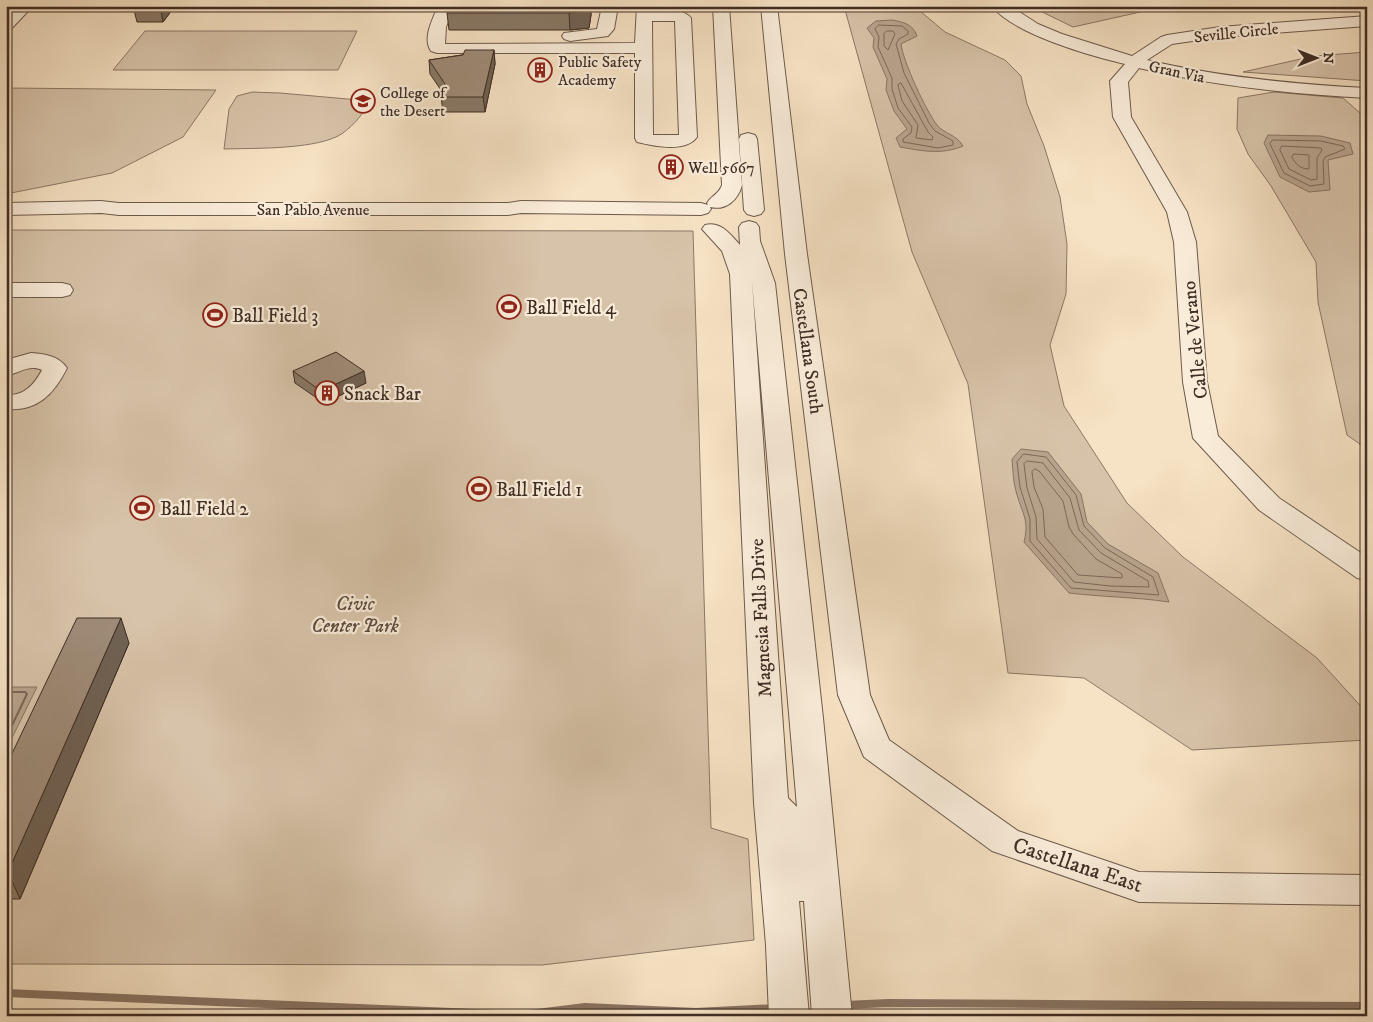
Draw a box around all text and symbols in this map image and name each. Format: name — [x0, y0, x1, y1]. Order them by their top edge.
street label: Seville Circle — [1193, 19, 1280, 47]
north arrow — [1290, 32, 1340, 82]
place label: Public Safety Academy — [558, 52, 642, 90]
text: N — [1319, 52, 1337, 64]
street label: Gran Via — [1147, 56, 1207, 88]
building icon: Public Safety Academy — [527, 57, 553, 83]
place label: College of the Desert — [380, 83, 448, 121]
school or university icon: College of the Desert — [350, 88, 376, 114]
building icon: Well 5667 — [658, 154, 684, 180]
place label: Well 5667 — [687, 158, 755, 178]
street label: San Pablo Avenue — [257, 200, 370, 220]
street label: Calle de Verano — [1178, 280, 1213, 400]
street label: Castellana South — [787, 287, 828, 416]
sports icon: Ball Field 4 — [496, 294, 522, 320]
place label: Ball Field 4 — [526, 297, 617, 320]
sports icon: Ball Field 3 — [202, 302, 228, 328]
place label: Ball Field 3 — [232, 305, 318, 328]
building icon: Snack Bar — [314, 380, 340, 406]
place label: Snack Bar — [344, 383, 421, 406]
sports icon: Ball Field 1 — [466, 476, 492, 502]
place label: Ball Field 1 — [496, 479, 582, 502]
sports icon: Ball Field 2 — [129, 495, 155, 521]
place label: Ball Field 2 — [160, 498, 249, 521]
street label: Magnesia Falls Drive — [746, 538, 777, 698]
park label: Civic Center Park — [311, 593, 399, 638]
street label: Castellana East — [1009, 832, 1146, 899]

